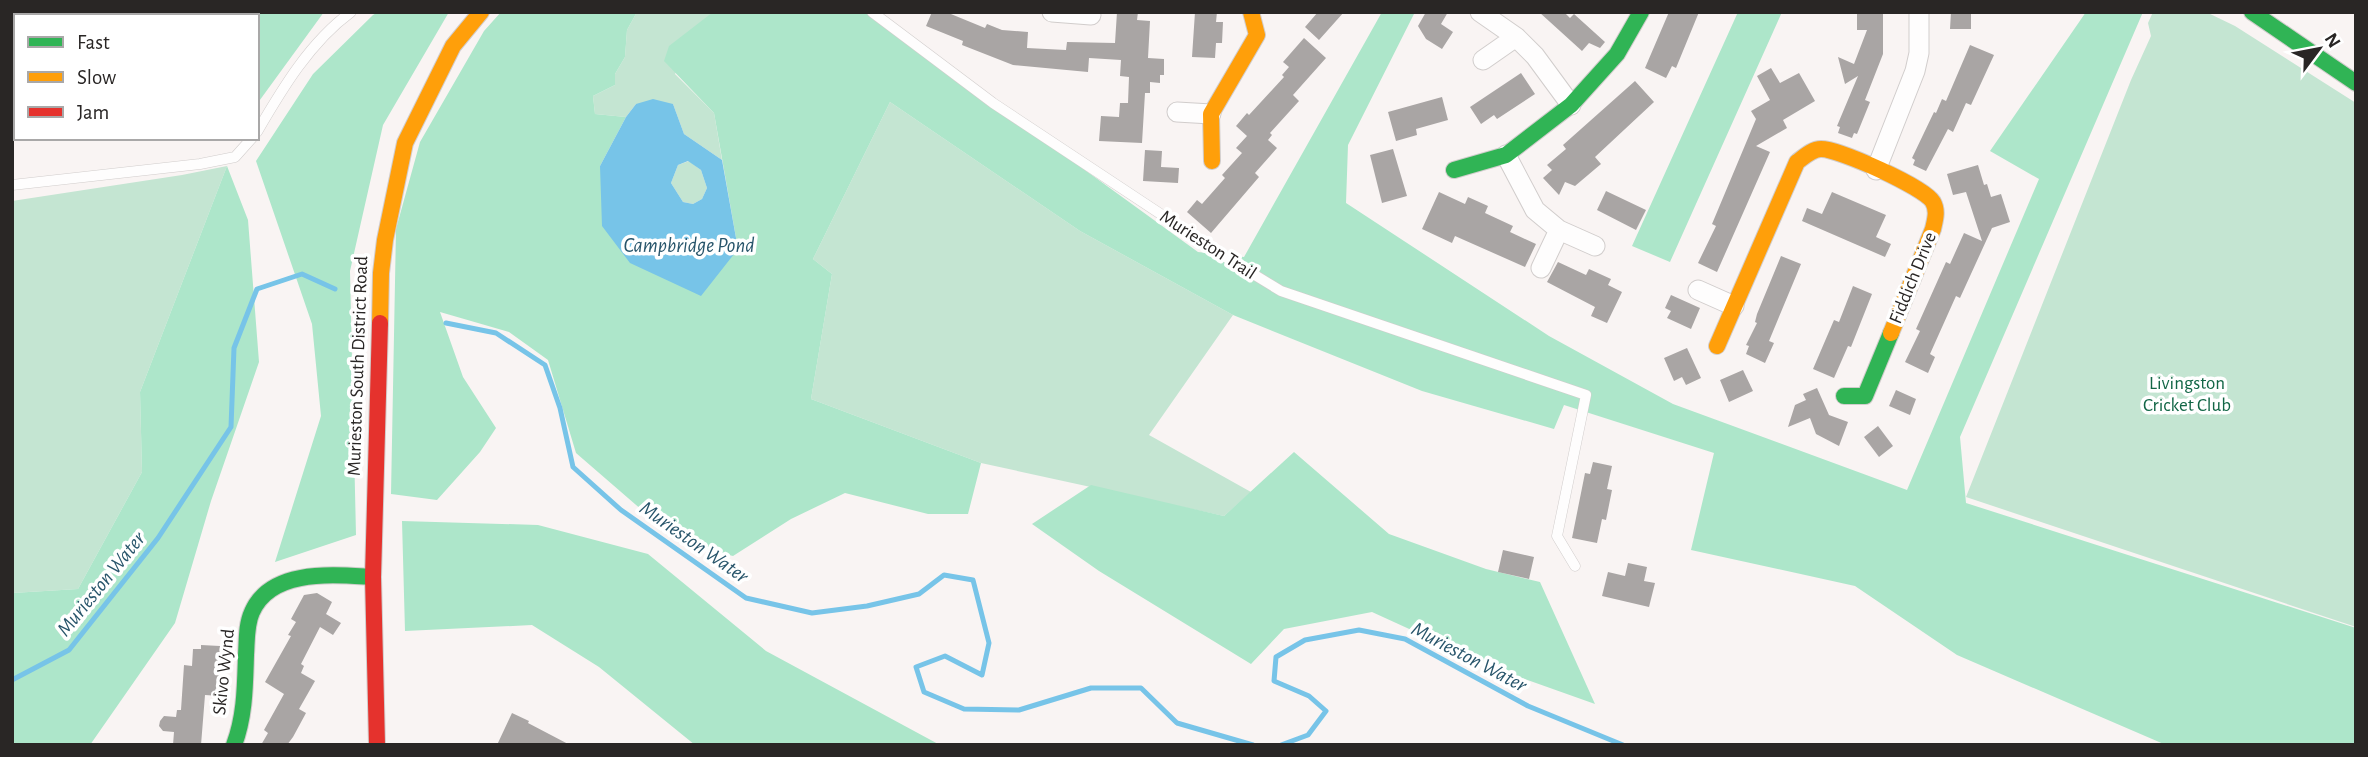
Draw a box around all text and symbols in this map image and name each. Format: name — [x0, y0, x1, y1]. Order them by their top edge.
legend — [14, 14, 259, 140]
north arrow — [2284, 14, 2354, 84]
text: N — [2321, 30, 2344, 51]
text: Fast — [77, 32, 110, 53]
text: Slow — [77, 67, 116, 88]
text: Jam — [77, 102, 109, 123]
street label: Murieston Trail — [1156, 207, 1260, 283]
street label: Fiddich Drive — [1886, 229, 1940, 327]
water label: Campbridge Pond — [623, 235, 755, 257]
street label: Murieston South District Road — [345, 255, 371, 476]
park label: Livingston Cricket Club — [2143, 374, 2231, 415]
water label: Murieston Water — [636, 497, 753, 588]
water label: Murieston Water — [53, 527, 150, 640]
water label: Murieston Water — [1408, 618, 1531, 697]
street label: Skivo Wynd — [210, 628, 238, 716]

